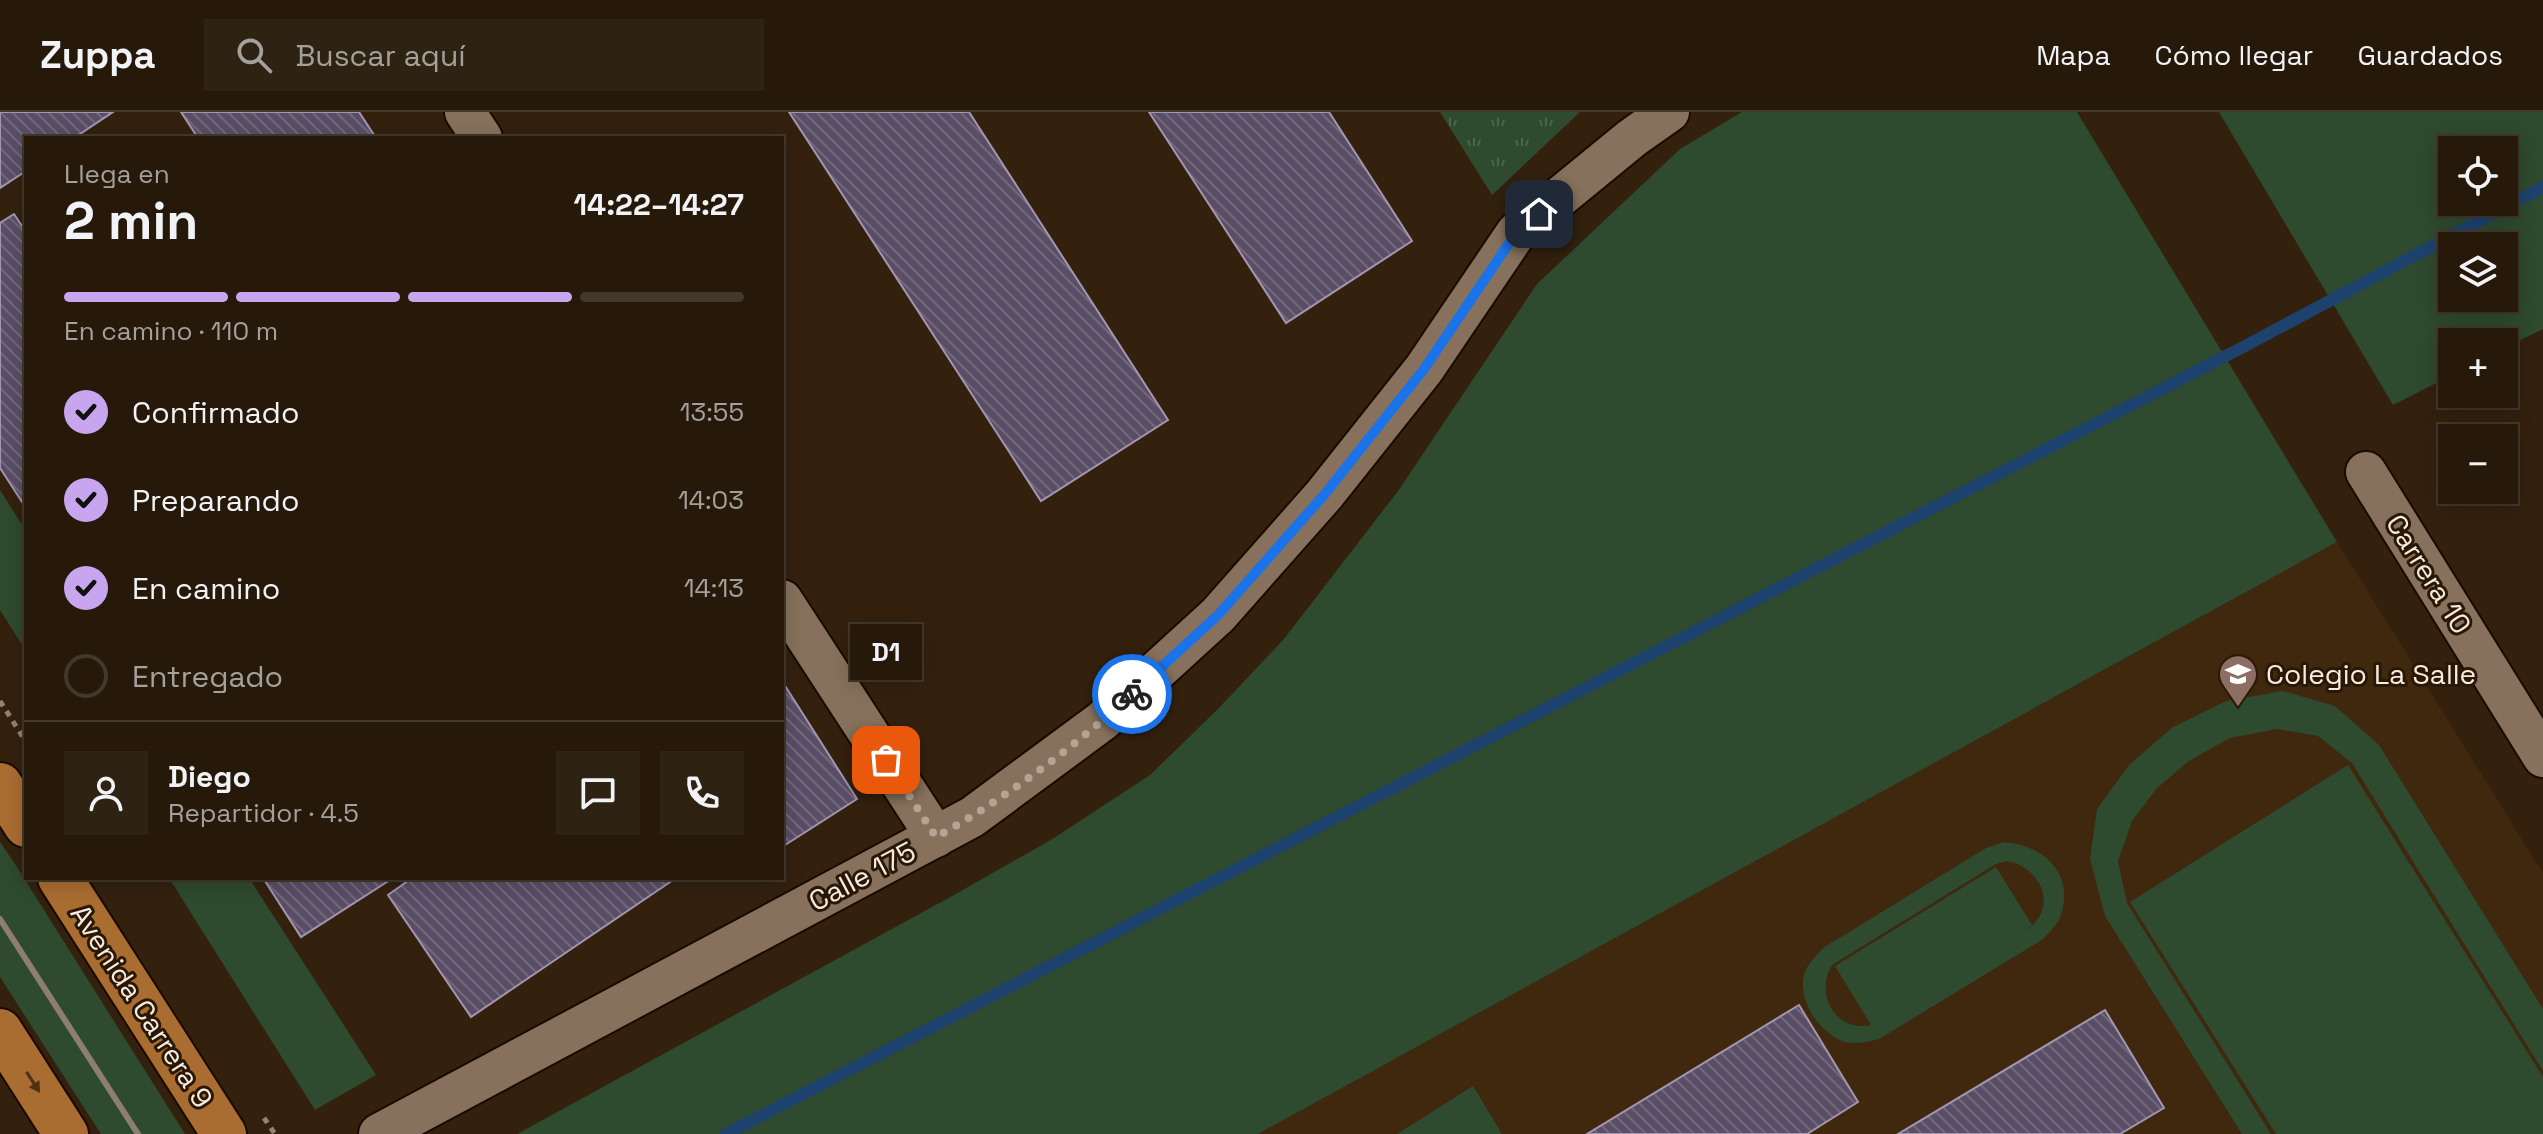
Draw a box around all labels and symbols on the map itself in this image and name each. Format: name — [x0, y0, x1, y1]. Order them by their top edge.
pin — [1505, 180, 1573, 248]
street label: Carrera 10 — [2378, 508, 2480, 640]
callout: D1 — [850, 624, 922, 680]
school or university icon: Colegio La Salle — [2217, 653, 2259, 708]
courier — [1092, 654, 1172, 734]
place label: Colegio La Salle — [2266, 656, 2476, 692]
pin — [852, 726, 920, 794]
street label: Calle 175 — [802, 833, 922, 919]
street label: Avenida Carrera 9 — [63, 897, 221, 1115]
one-way arrow — [25, 1072, 40, 1093]

